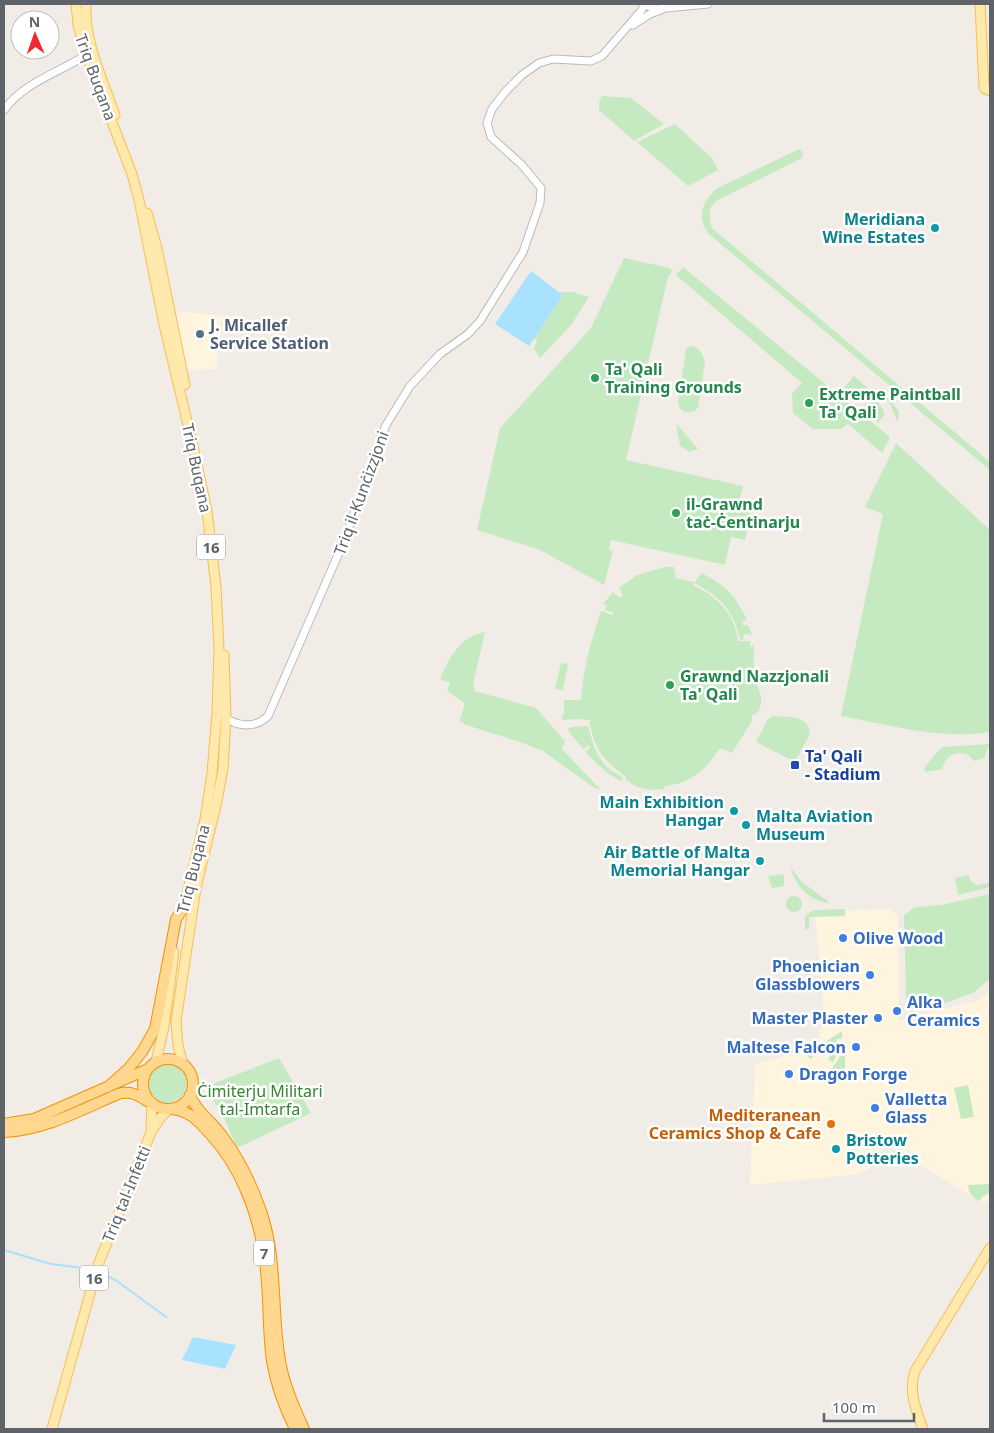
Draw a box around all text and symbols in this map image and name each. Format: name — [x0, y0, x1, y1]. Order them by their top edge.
north arrow — [10, 10, 60, 60]
text: N — [29, 12, 41, 31]
street label: Triq Buqana — [70, 31, 122, 123]
place label: Meridiana Wine Estates — [823, 208, 925, 248]
marker: Meridiana Wine Estates — [929, 222, 941, 234]
place label: J. Micallef Service Station — [208, 314, 329, 354]
marker: J. Micallef Service Station — [194, 328, 206, 340]
place label: Ta' Qali Training Grounds — [605, 358, 742, 398]
marker: Ta' Qali Training Grounds — [589, 372, 601, 384]
place label: Extreme Paintball Ta' Qali — [819, 383, 961, 423]
marker: Extreme Paintball Ta' Qali — [803, 397, 815, 409]
street label: Triq Buqana — [177, 421, 217, 515]
street label: Triq il-Kunċizzjoni — [328, 428, 394, 558]
place label: il-Grawnd taċ-Ċentinarju — [686, 493, 800, 533]
marker: il-Grawnd taċ-Ċentinarju — [670, 507, 682, 519]
road number: 16 — [197, 534, 225, 560]
place label: Grawnd Nazzjonali Ta' Qali — [680, 665, 829, 705]
marker: Grawnd Nazzjonali Ta' Qali — [664, 679, 676, 691]
place label: Ta' Qali - Stadium — [805, 745, 881, 785]
marker: Ta' Qali - Stadium — [789, 759, 801, 771]
place label: Main Exhibition Hangar — [600, 791, 724, 831]
marker: Main Exhibition Hangar — [728, 805, 740, 817]
place label: Malta Aviation Museum — [756, 805, 873, 845]
marker: Malta Aviation Museum — [740, 819, 752, 831]
street label: Triq Buqana — [171, 822, 215, 916]
place label: Air Battle of Malta Memorial Hangar — [604, 841, 750, 881]
marker: Air Battle of Malta Memorial Hangar — [754, 855, 766, 867]
place label: Olive Wood — [853, 927, 943, 949]
marker: Olive Wood — [837, 932, 849, 944]
place label: Phoenician Glassblowers — [755, 955, 860, 995]
marker: Phoenician Glassblowers — [864, 969, 876, 981]
place label: Alka Ceramics — [907, 991, 980, 1031]
marker: Alka Ceramics — [891, 1005, 903, 1017]
place label: Master Plaster — [752, 1007, 868, 1029]
marker: Master Plaster — [872, 1012, 884, 1024]
place label: Maltese Falcon — [727, 1036, 846, 1058]
marker: Maltese Falcon — [850, 1041, 862, 1053]
place label: Dragon Forge — [799, 1063, 907, 1085]
marker: Dragon Forge — [783, 1068, 795, 1080]
park label: Ċimiterju Militari tal-Imtarfa — [197, 1080, 323, 1120]
place label: Valletta Glass — [885, 1088, 947, 1128]
marker: Valletta Glass — [869, 1102, 881, 1114]
place label: Mediteranean Ceramics Shop & Cafe — [649, 1104, 821, 1144]
marker: Mediteranean Ceramics Shop & Cafe — [825, 1118, 837, 1130]
place label: Bristow Potteries — [846, 1129, 919, 1169]
street label: Triq tal-Infetti — [97, 1142, 155, 1246]
marker: Bristow Potteries — [830, 1143, 842, 1155]
road number: 7 — [254, 1240, 274, 1266]
road number: 16 — [80, 1266, 108, 1290]
scale bar — [824, 1390, 914, 1422]
text: 100 m — [832, 1397, 876, 1417]

